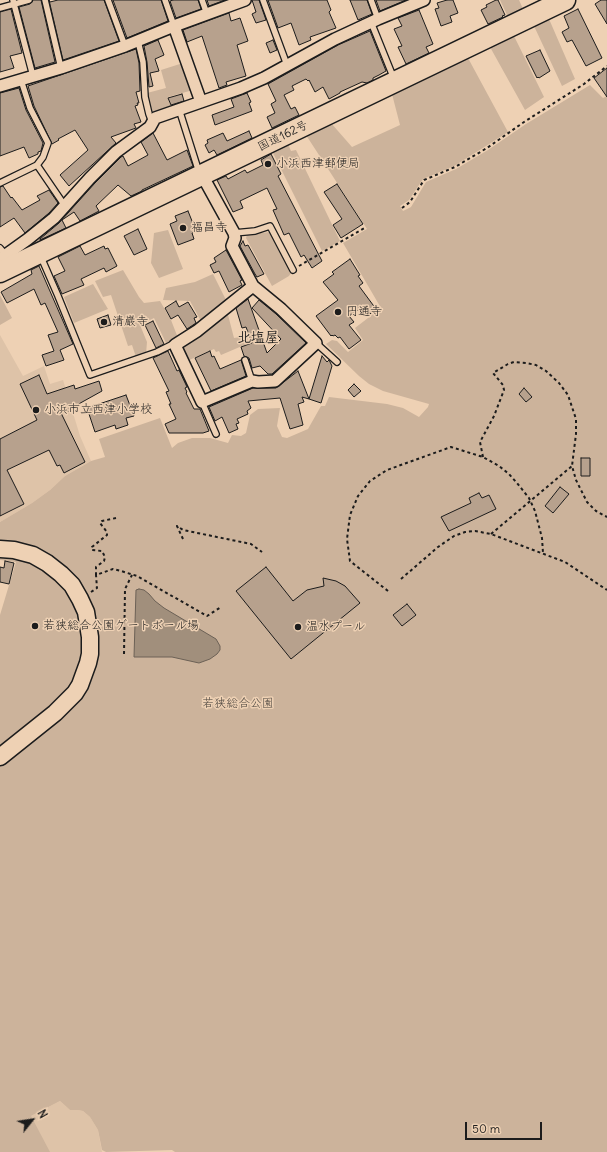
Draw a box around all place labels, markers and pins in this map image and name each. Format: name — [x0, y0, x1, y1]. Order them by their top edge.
place label: 小浜西津郵便局 — [276, 157, 360, 171]
marker: 小浜西津郵便局 — [263, 159, 273, 169]
place label: 福昌寺 — [191, 221, 227, 235]
marker: 福昌寺 — [178, 223, 188, 233]
place label: 円通寺 — [346, 305, 382, 319]
marker: 円通寺 — [333, 307, 343, 317]
place label: 清巌寺 — [112, 315, 148, 329]
marker: 清巌寺 — [99, 317, 109, 327]
place label: 小浜市立西津小学校 — [44, 403, 152, 417]
marker: 小浜市立西津小学校 — [31, 405, 41, 415]
place label: 若狭総合公園ゲートボール場 — [43, 619, 199, 633]
place label: 温水プール — [306, 620, 365, 634]
marker: 若狭総合公園ゲートボール場 — [30, 621, 40, 631]
marker: 温水プール — [293, 622, 303, 632]

